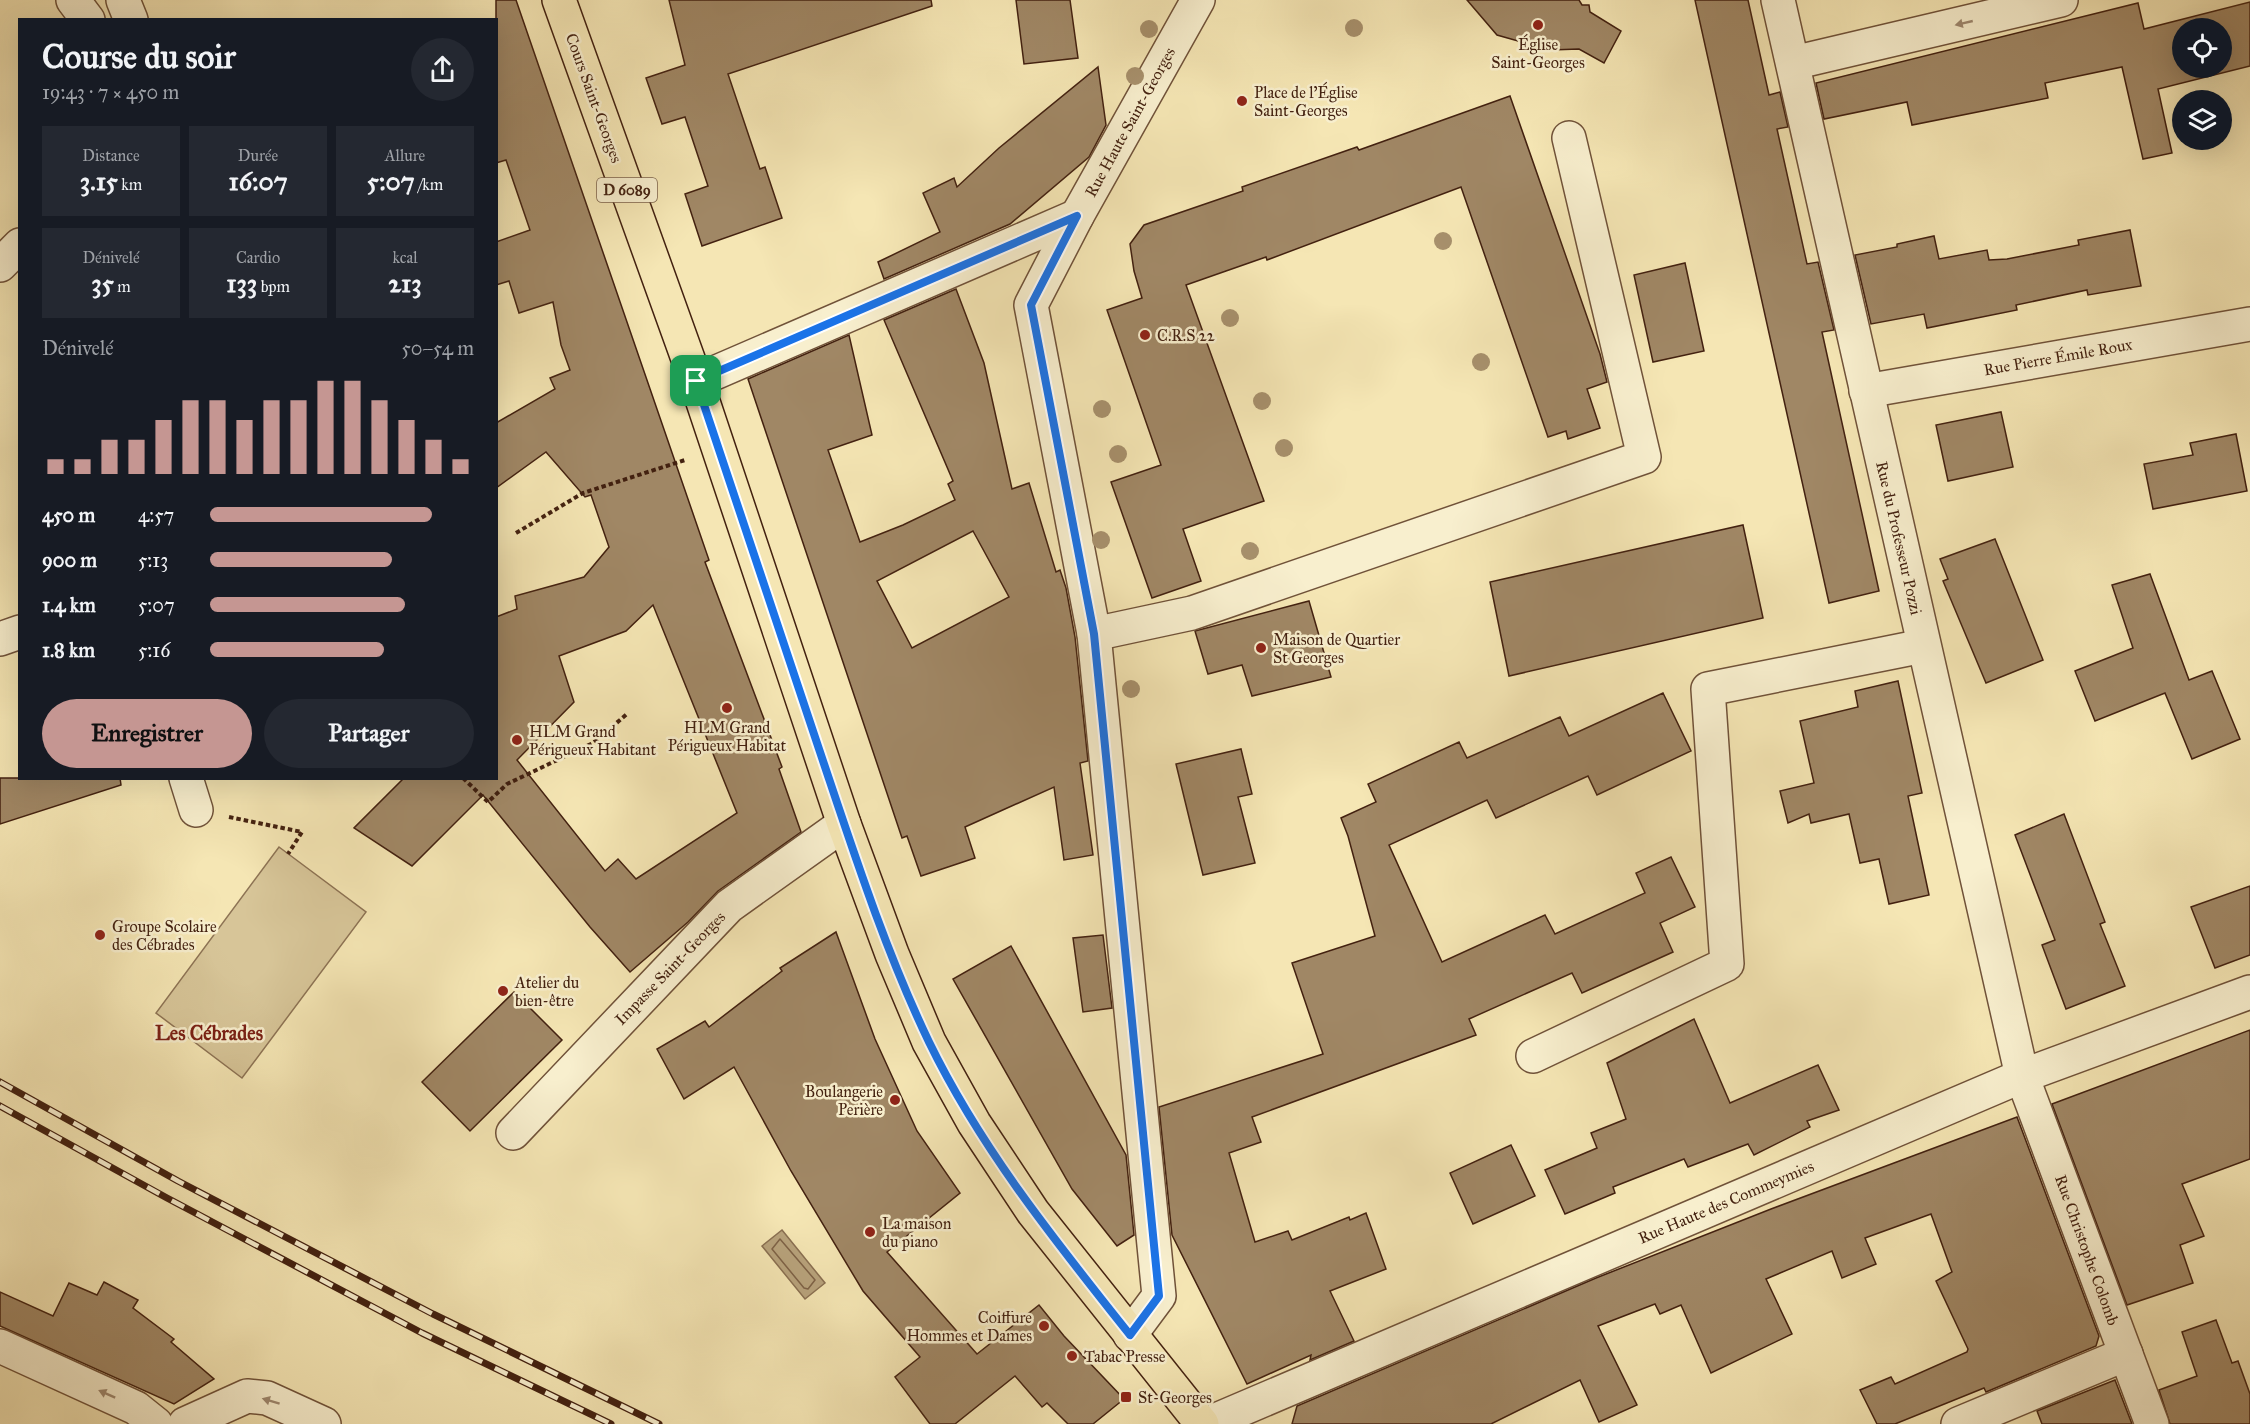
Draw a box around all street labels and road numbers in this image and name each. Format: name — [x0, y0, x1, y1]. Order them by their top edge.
street label: Cours Saint-Georges — [561, 31, 626, 166]
street label: Rue Haute Saint-Georges — [1081, 44, 1180, 201]
road number: D 6089 — [597, 178, 657, 202]
street label: Rue Pierre Émile Roux — [1982, 333, 2134, 379]
street label: Rue du Professeur Pozzi — [1872, 459, 1926, 617]
street label: Impasse Saint-Georges — [611, 907, 730, 1029]
street label: Rue Haute des Commeymies — [1635, 1156, 1817, 1248]
street label: Rue Christophe Colomb — [2051, 1172, 2123, 1328]

